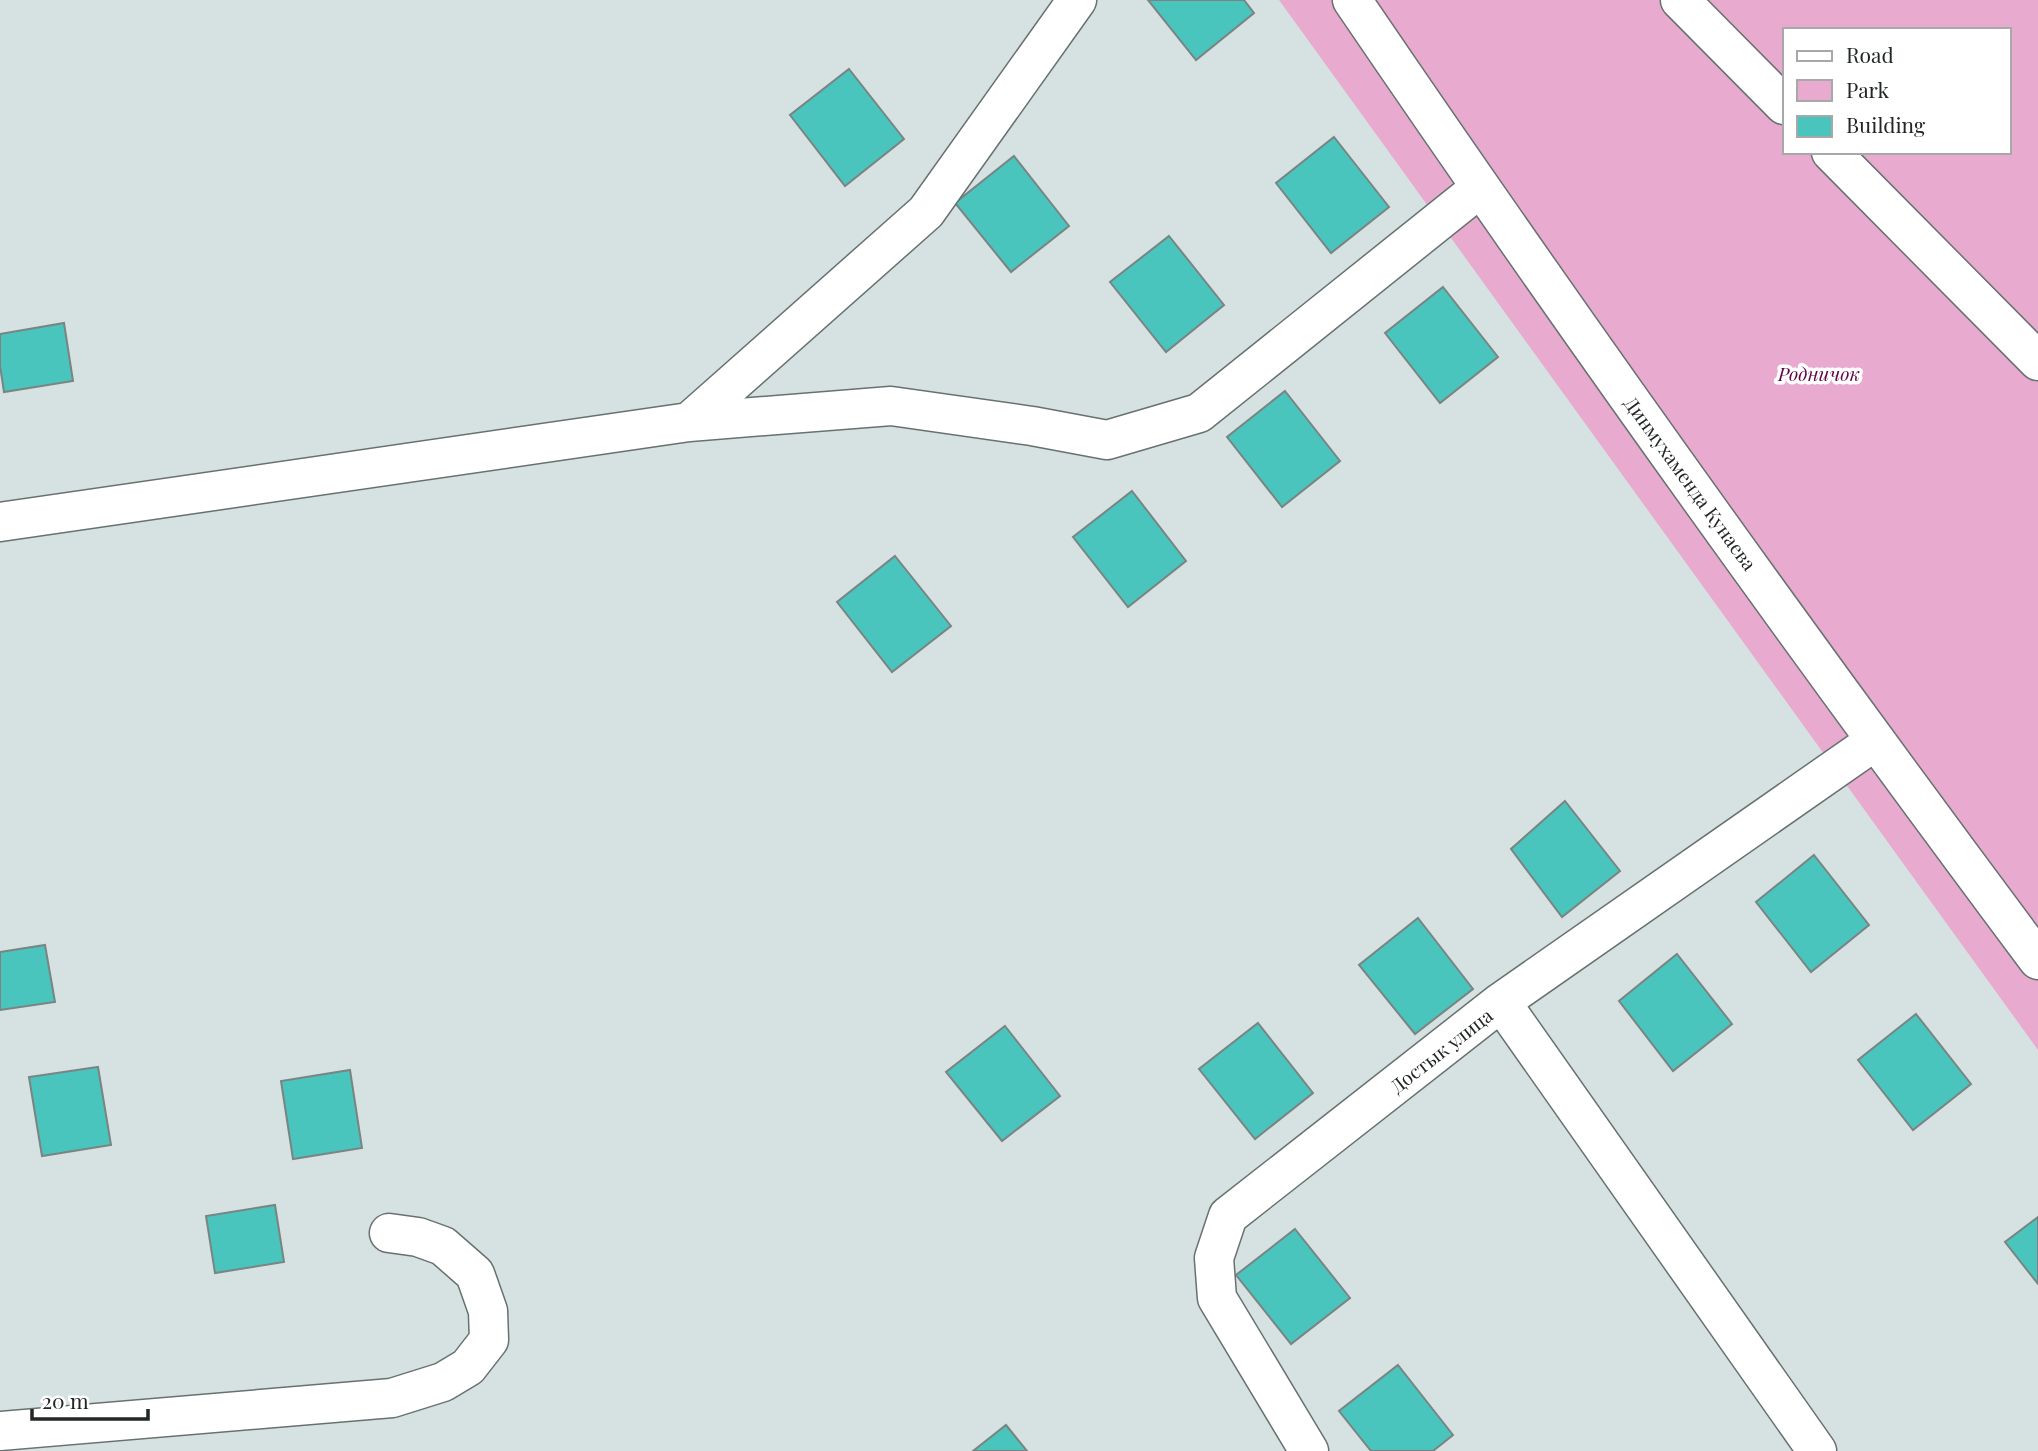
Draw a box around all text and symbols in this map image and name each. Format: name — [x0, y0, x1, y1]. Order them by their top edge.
legend — [1783, 28, 2010, 154]
text: Road — [1846, 40, 1894, 68]
text: Park — [1846, 75, 1890, 103]
text: Building — [1846, 110, 1925, 138]
park label: Родничок — [1777, 360, 1860, 386]
street label: Динмухаменда Кунаева — [1619, 391, 1763, 576]
street label: Достык улица — [1384, 1002, 1498, 1098]
scale bar — [32, 1378, 147, 1422]
text: 20 m — [42, 1386, 89, 1414]

